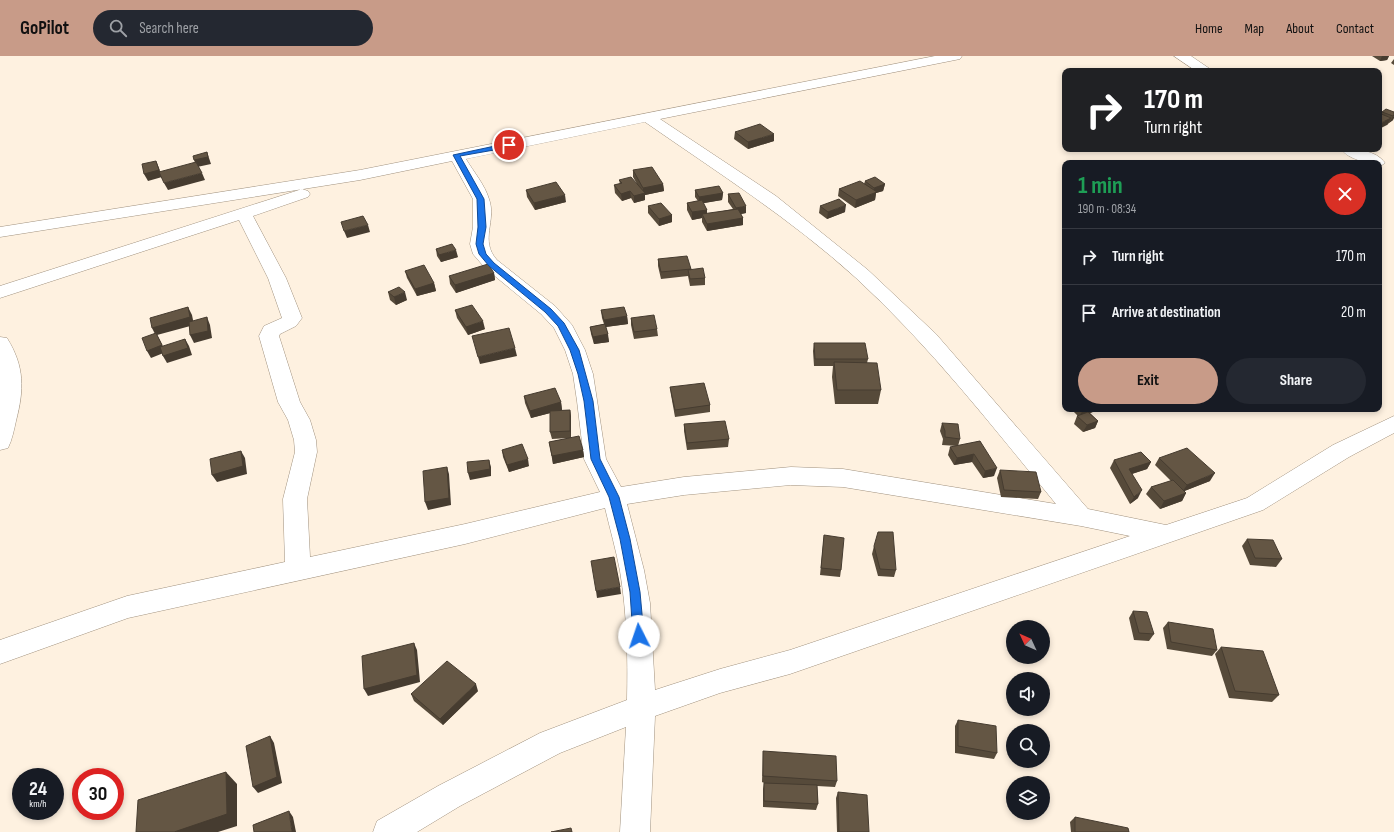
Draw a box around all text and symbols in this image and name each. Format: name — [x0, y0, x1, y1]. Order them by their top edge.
search box — [93, 10, 373, 46]
text: GoPilot — [20, 17, 69, 40]
icon: search — [107, 17, 129, 39]
text: Search here — [139, 19, 199, 38]
text: Home — [1195, 20, 1223, 37]
text: Map — [1245, 20, 1264, 37]
text: About — [1286, 20, 1314, 37]
text: Contact — [1336, 20, 1374, 37]
text: 170 m — [1144, 83, 1203, 116]
icon: right — [1078, 84, 1130, 136]
text: Turn right — [1144, 117, 1202, 138]
pin — [492, 128, 526, 162]
icon: arrive — [498, 134, 520, 156]
text: 1 min — [1078, 171, 1123, 200]
button: close — [1324, 173, 1366, 215]
text: 190 m · 08:34 — [1078, 201, 1136, 217]
icon: right — [1078, 246, 1100, 268]
text: Turn right — [1112, 247, 1164, 266]
text: 170 m — [1336, 247, 1366, 266]
icon: arrive — [1078, 302, 1100, 324]
text: Arrive at destination — [1112, 303, 1221, 322]
text: 20 m — [1341, 303, 1366, 322]
button: Exit — [1078, 358, 1218, 404]
button: Share — [1226, 358, 1366, 404]
position arrow — [618, 615, 660, 657]
north arrow — [1006, 620, 1050, 664]
map controls — [1006, 620, 1050, 820]
button: sound — [1006, 672, 1050, 716]
button: search — [1006, 724, 1050, 768]
speed limit sign: 30 — [72, 768, 124, 820]
button: layers — [1006, 776, 1050, 820]
text: 24 — [29, 777, 47, 801]
text: km/h — [29, 798, 47, 810]

